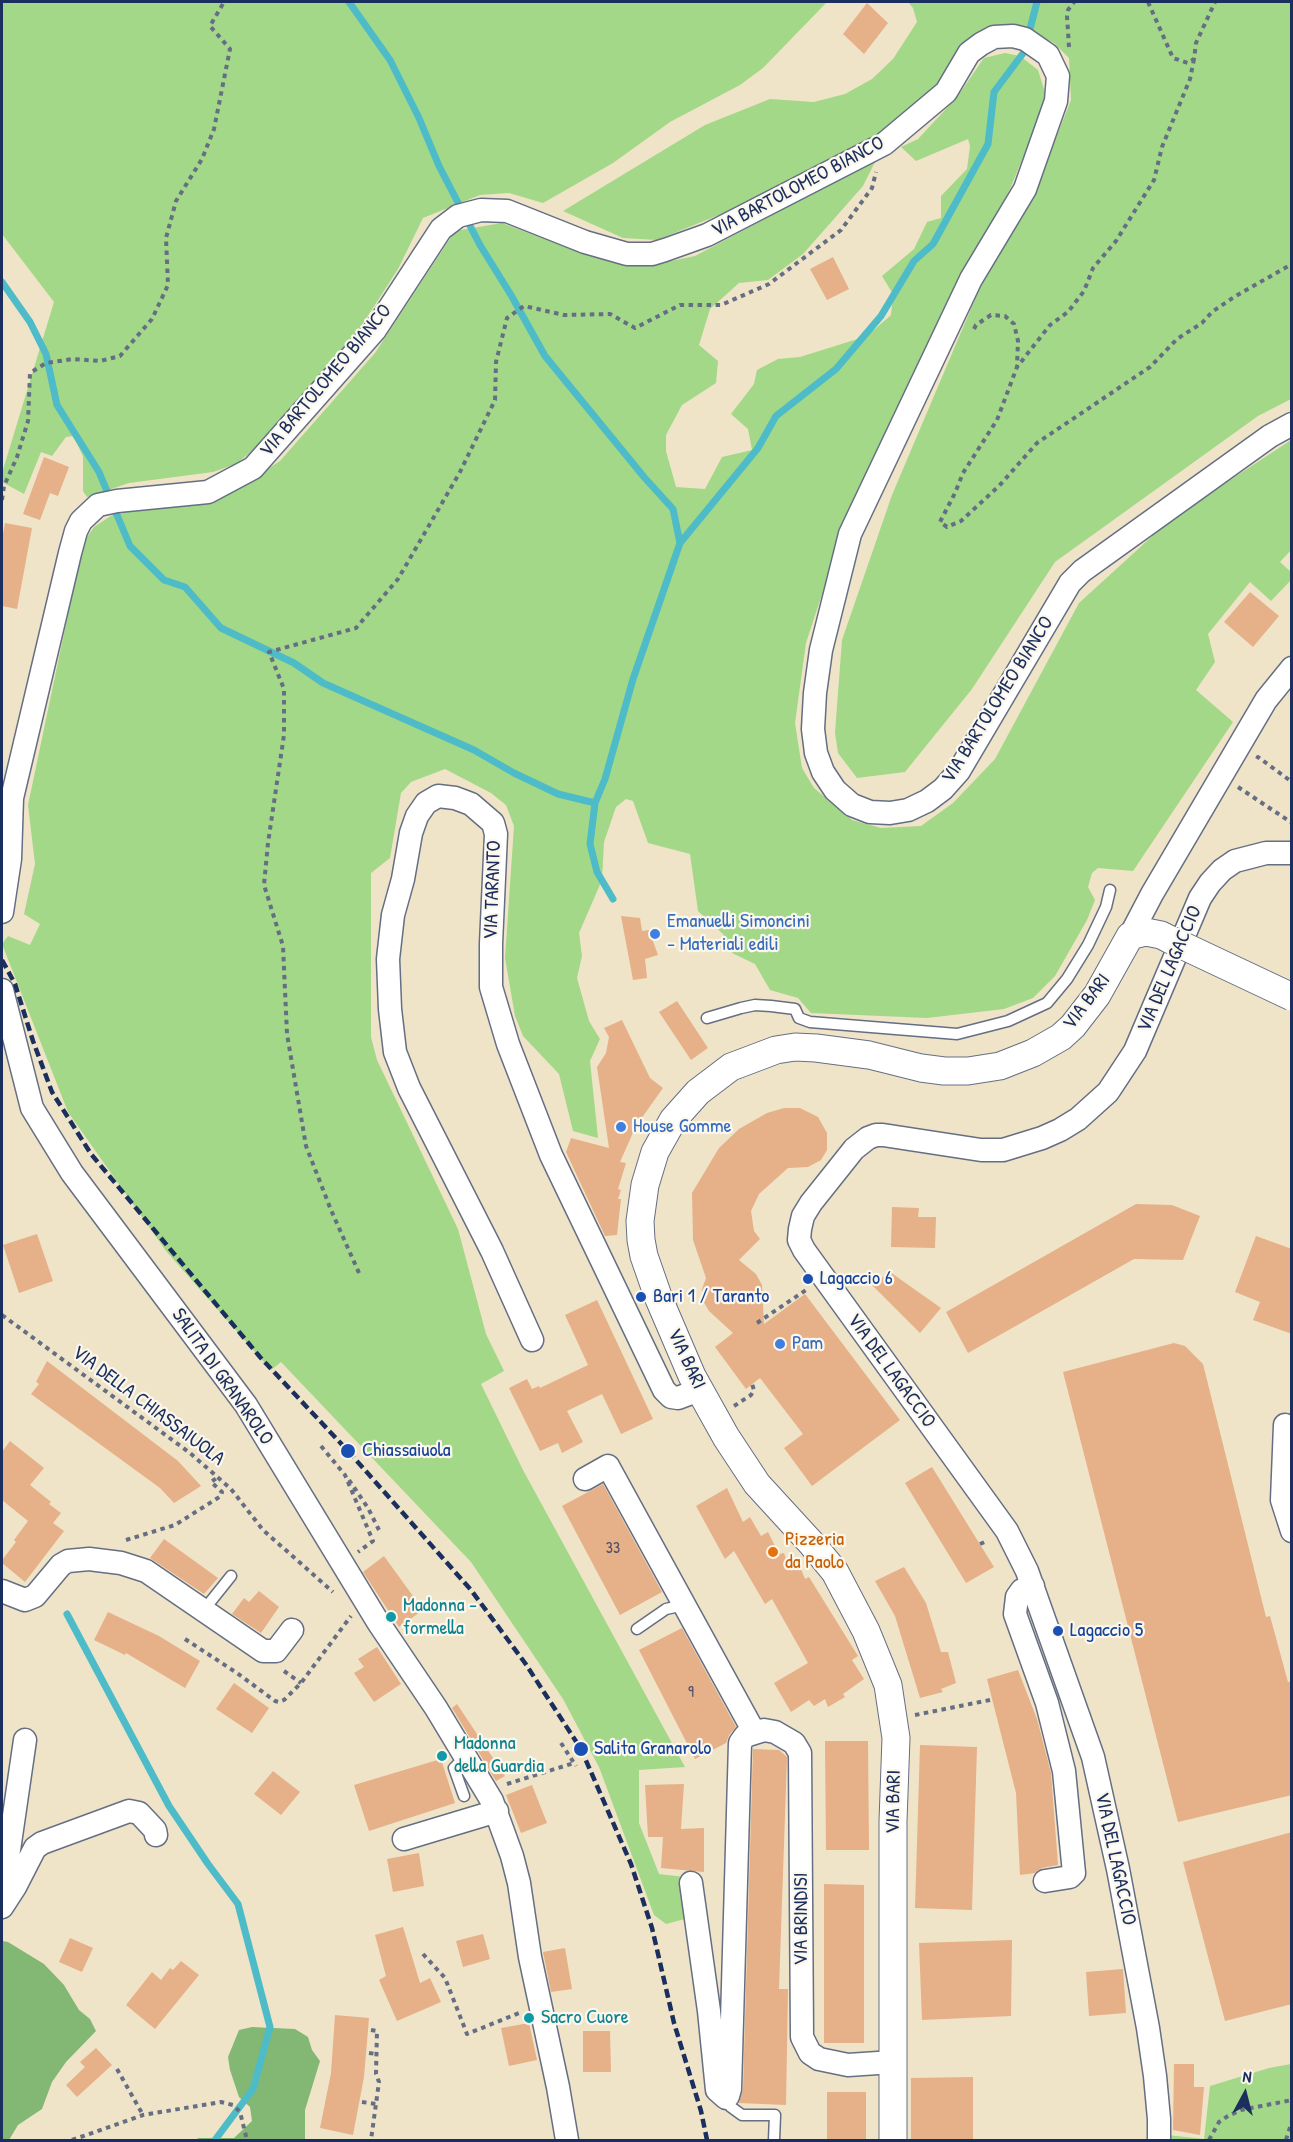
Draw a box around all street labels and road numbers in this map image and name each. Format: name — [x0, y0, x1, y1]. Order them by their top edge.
street label: VIA BARTOLOMEO BIANCO — [708, 131, 888, 243]
street label: VIA BARTOLOMEO BIANCO — [255, 300, 397, 462]
street label: VIA BARTOLOMEO BIANCO — [937, 612, 1059, 788]
street label: VIA TARANTO — [479, 840, 507, 940]
street label: VIA DEL LAGACCIO — [1133, 902, 1207, 1036]
street label: VIA BARI — [1058, 969, 1116, 1035]
street label: SALITA DI GRANAROLO — [166, 1304, 278, 1450]
street label: VIA DEL LAGACCIO — [842, 1309, 940, 1433]
street label: VIA BARI — [662, 1325, 710, 1393]
street label: VIA DELLA CHIASSAIUOLA — [67, 1341, 229, 1471]
street label: VIA BARI — [881, 1770, 907, 1834]
street label: VIA DEL LAGACCIO — [1089, 1790, 1141, 1928]
street label: VIA BRINDISI — [790, 1873, 814, 1965]

